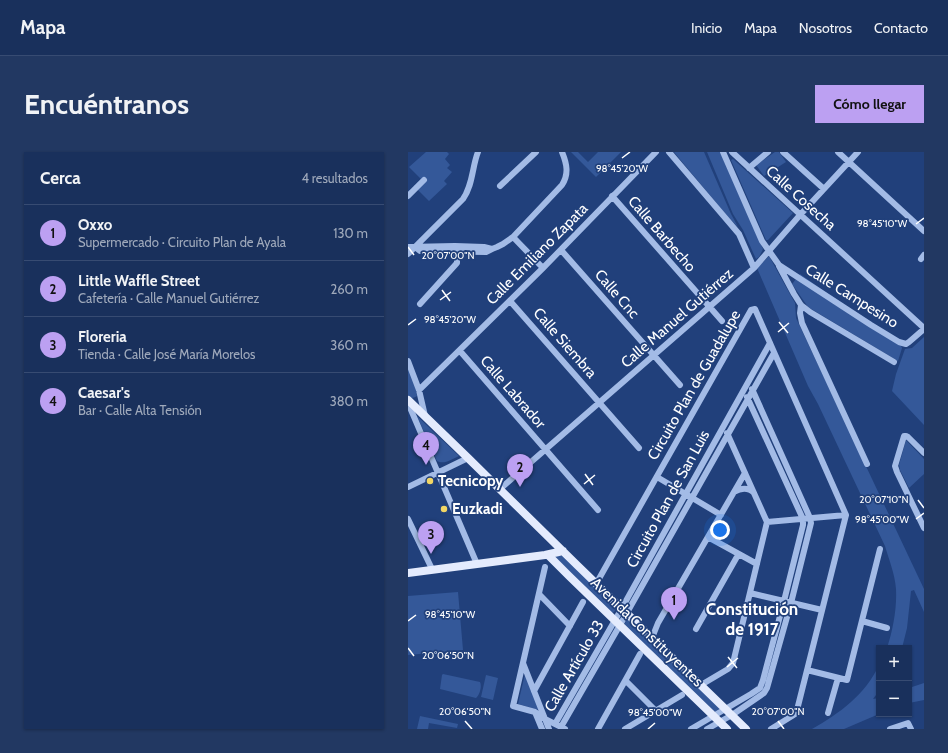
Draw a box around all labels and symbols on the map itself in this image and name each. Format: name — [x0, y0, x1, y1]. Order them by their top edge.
text: 98°45'20"W — [596, 162, 649, 175]
street label: Calle Cosecha — [762, 162, 840, 235]
street label: Calle Barbecho — [624, 192, 700, 276]
street label: Calle Emiliano Zapata — [483, 199, 592, 308]
text: 98°45'10"W — [857, 217, 908, 230]
text: 20°07'00"N — [422, 249, 474, 262]
street label: Calle Campesino — [802, 260, 902, 332]
street label: Calle Manuel Gutiérrez — [617, 264, 737, 372]
street label: Calle Cnc — [591, 266, 643, 322]
street label: Calle Siembra — [530, 304, 601, 382]
street label: Circuito Plan de Guadalupe — [644, 306, 745, 463]
text: 98°45'20"W — [424, 313, 477, 326]
street label: Calle Labrador — [476, 352, 550, 432]
street label: Circuito Plan de San Luis — [623, 427, 713, 571]
pin: 4 — [413, 432, 439, 465]
pin: 2 — [507, 454, 533, 487]
place label: Tecnicopy — [438, 472, 504, 490]
marker: Tecnicopy — [425, 476, 435, 486]
text: 20°07'10"N — [859, 493, 909, 506]
place label: Euzkadi — [452, 500, 503, 518]
marker: Euzkadi — [439, 504, 449, 514]
text: 98°45'00"W — [855, 513, 910, 526]
your location — [710, 520, 730, 540]
pin: 3 — [418, 521, 444, 554]
street label: Avenida Constituyentes — [587, 574, 707, 690]
pin: 1 — [661, 587, 687, 620]
district label: Constitución de 1917 — [706, 599, 798, 639]
text: 98°45'10"W — [425, 608, 476, 621]
street label: Calle Artículo 33 — [541, 617, 607, 715]
text: 20°06'50"N — [422, 649, 474, 662]
text: 20°06'50"N — [439, 705, 491, 718]
text: 20°07'00"N — [752, 705, 804, 718]
text: 98°45'00"W — [628, 706, 683, 719]

